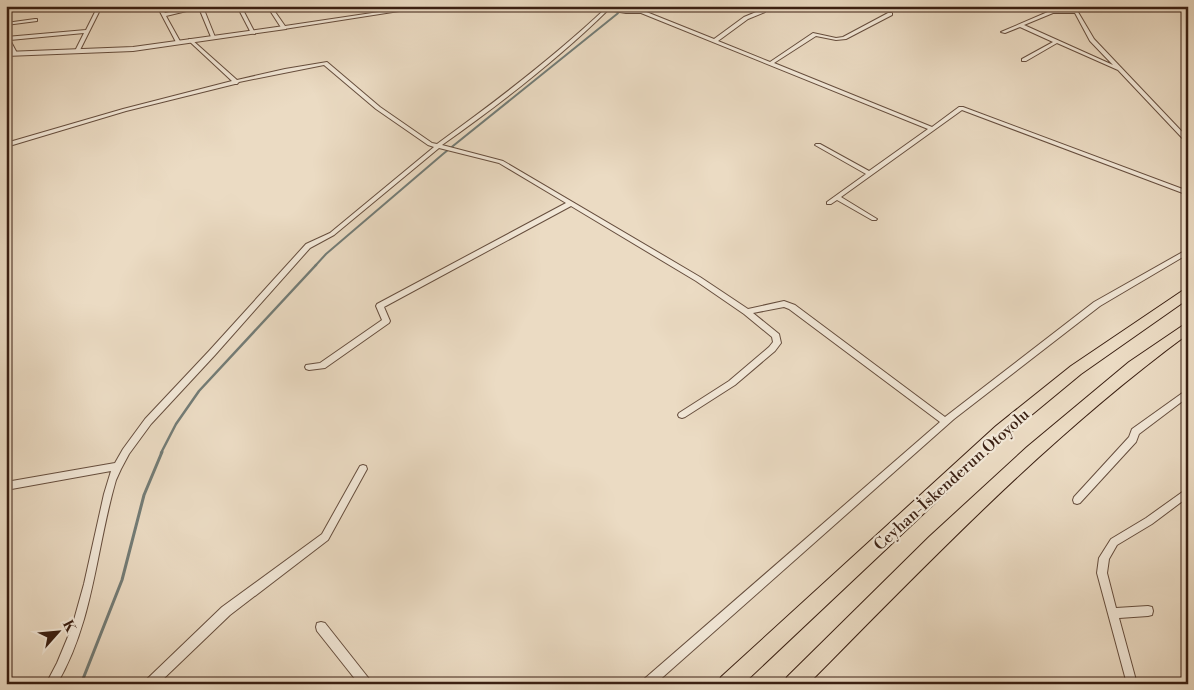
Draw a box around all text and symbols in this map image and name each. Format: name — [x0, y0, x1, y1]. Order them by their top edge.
street label: Ceyhan-İskenderun Otoyolu — [868, 403, 1034, 555]
north arrow — [32, 608, 82, 658]
text: K — [58, 617, 80, 636]

